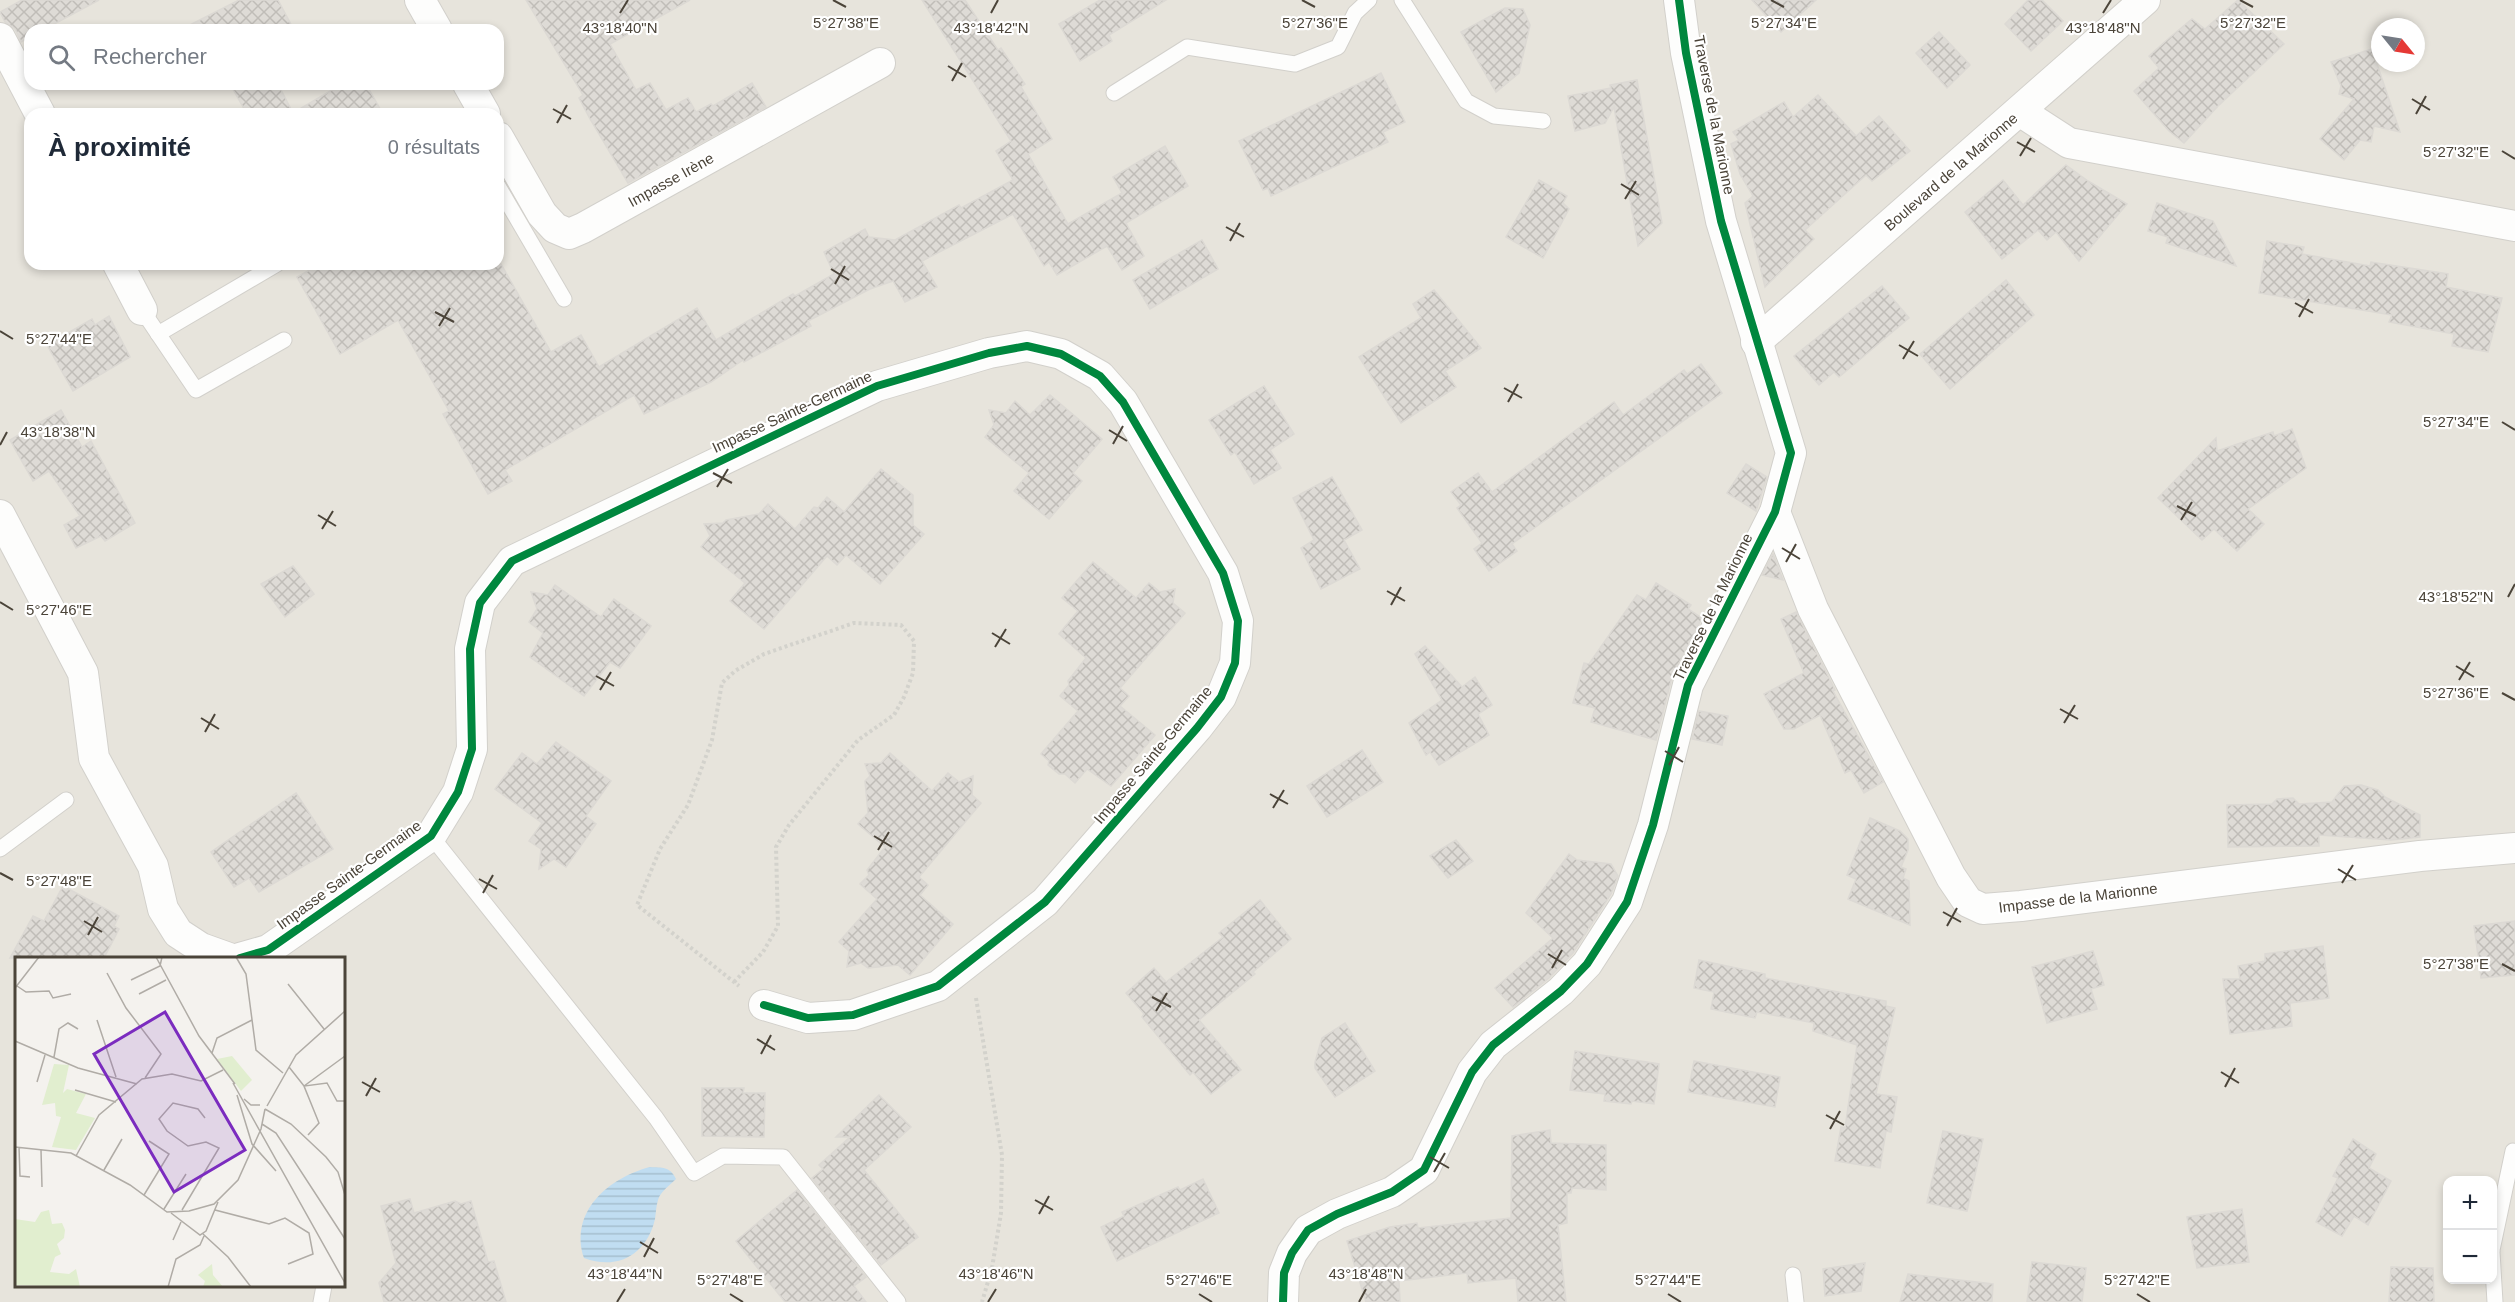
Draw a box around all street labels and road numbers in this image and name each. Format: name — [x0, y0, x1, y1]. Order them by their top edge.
street label: Traverse de la Marionne — [1691, 34, 1738, 196]
street label: Boulevard de la Marionne — [1881, 109, 2021, 234]
street label: Impasse Irène — [625, 149, 716, 210]
street label: Impasse Sainte-Germaine — [709, 367, 874, 456]
street label: Traverse de la Marionne — [1669, 530, 1756, 683]
street label: Impasse Sainte-Germaine — [1090, 682, 1215, 827]
street label: Impasse Sainte-Germaine — [273, 817, 424, 933]
street label: Impasse de la Marionne — [1997, 879, 2158, 916]

